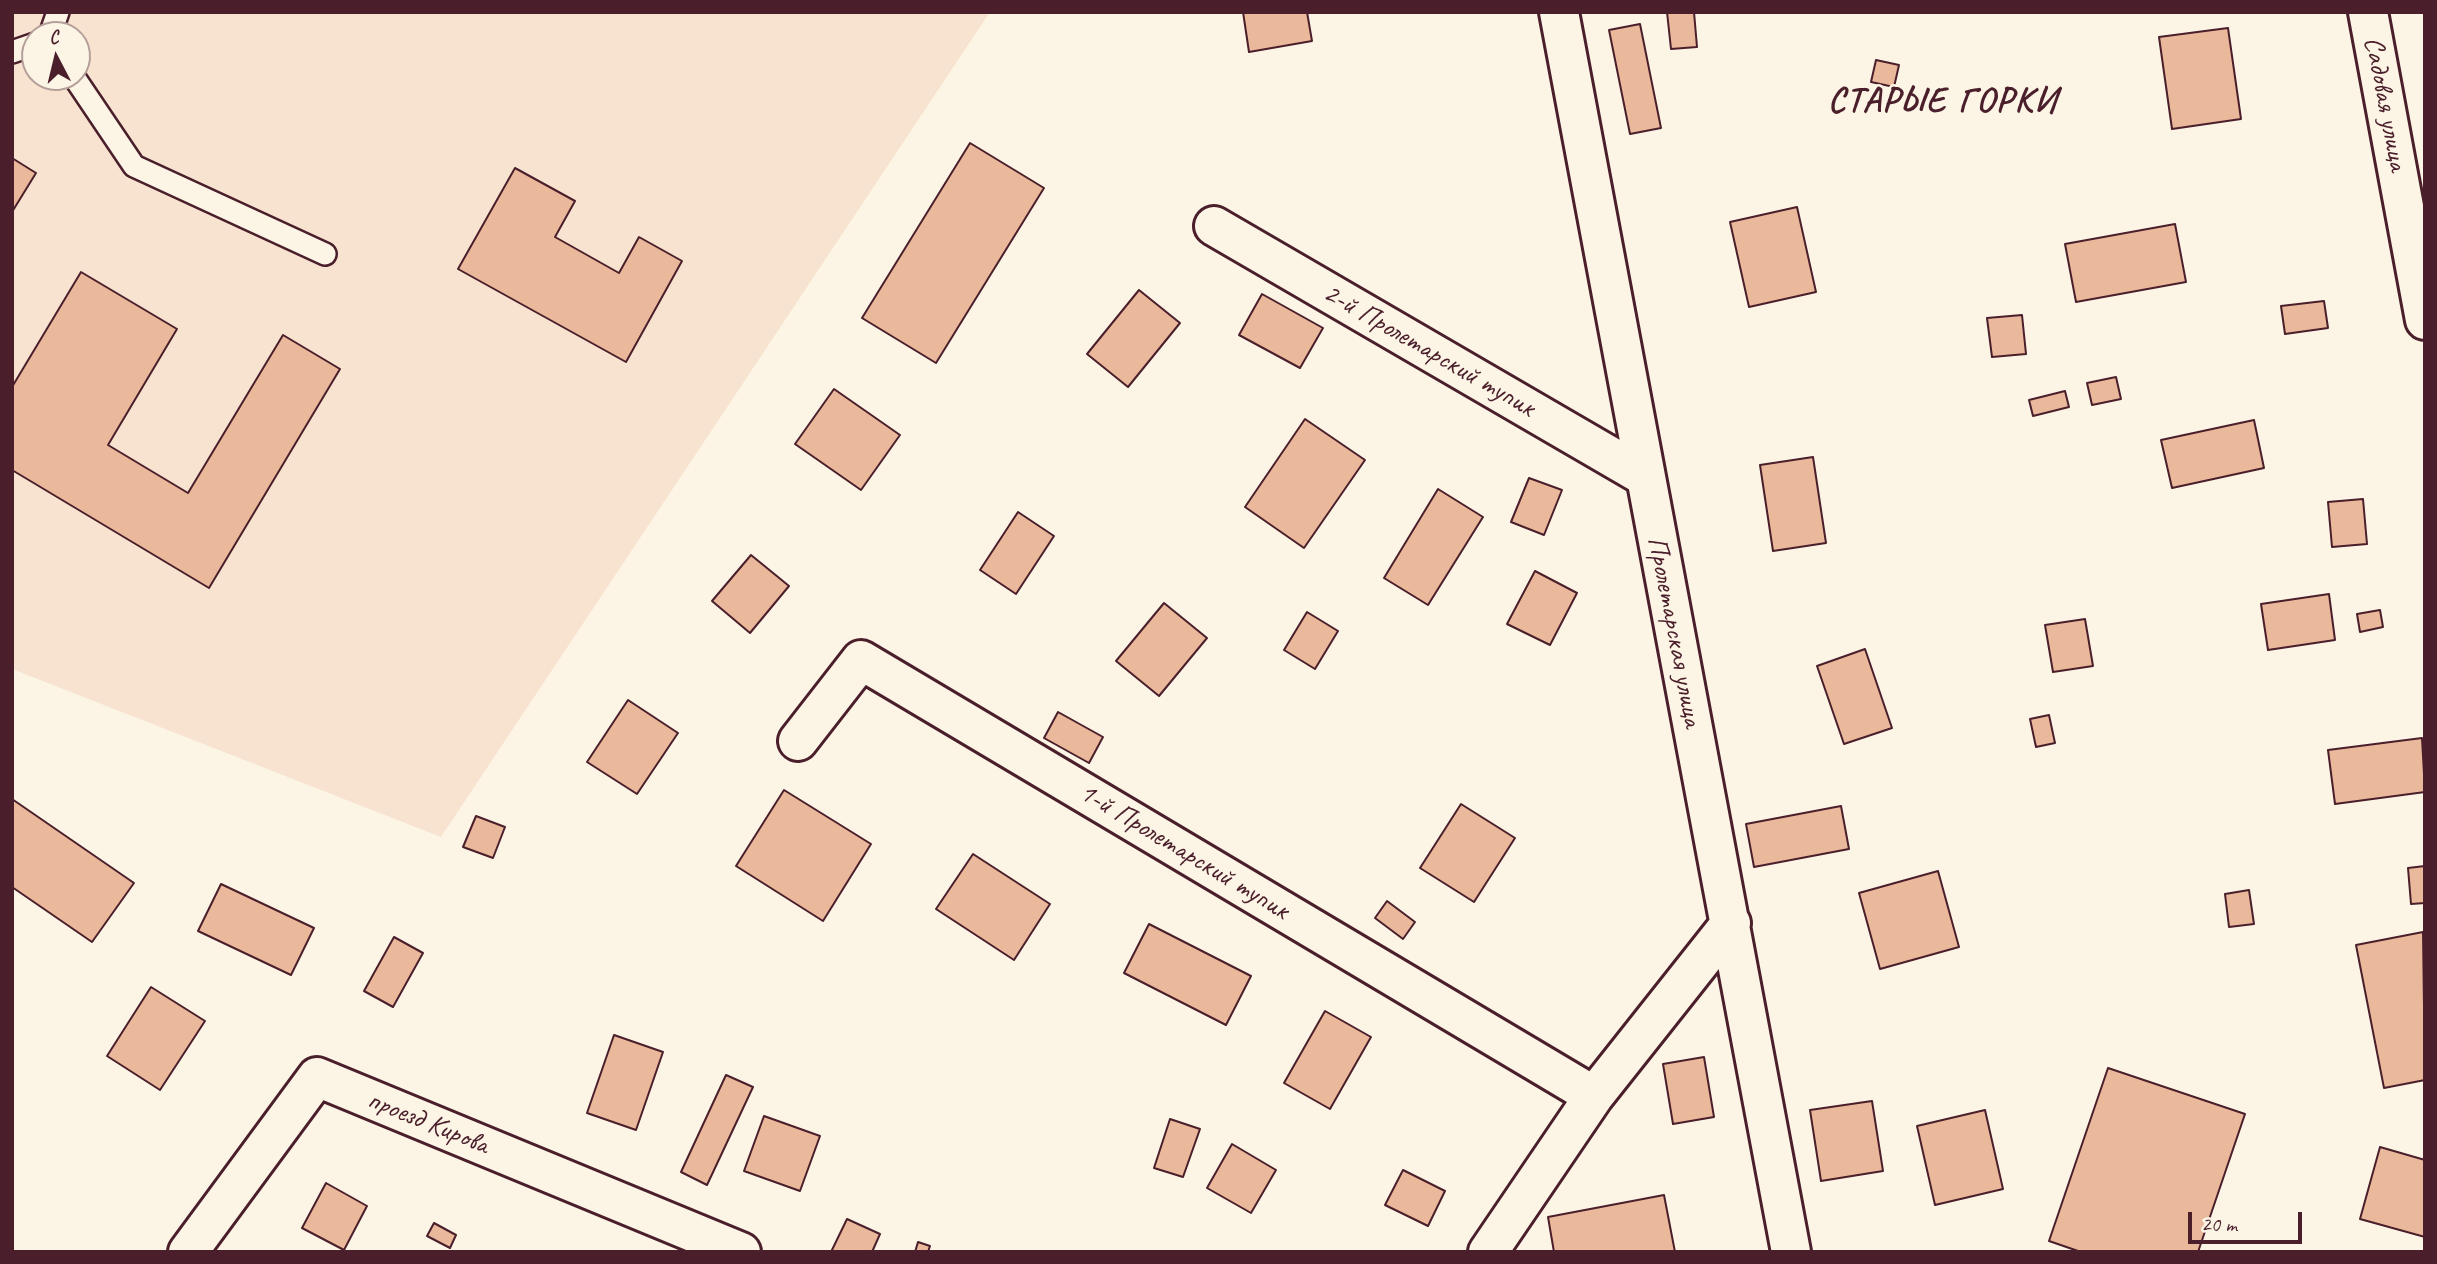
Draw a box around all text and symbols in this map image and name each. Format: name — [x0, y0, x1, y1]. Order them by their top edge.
north arrow — [21, 21, 91, 91]
text: С — [48, 25, 60, 50]
street label: Садовая улица — [2356, 34, 2414, 174]
district label: СТАРЫЕ ГОРКИ — [1824, 81, 2062, 123]
street label: 2-й Пролетарский тупик — [1317, 277, 1541, 425]
street label: Пролетарская улица — [1639, 534, 1709, 730]
street label: 1-й Пролетарский тупик — [1073, 776, 1295, 928]
street label: проезд Кирова — [363, 1084, 493, 1162]
scale bar — [2192, 1198, 2306, 1242]
text: 20 m — [2201, 1211, 2237, 1237]

